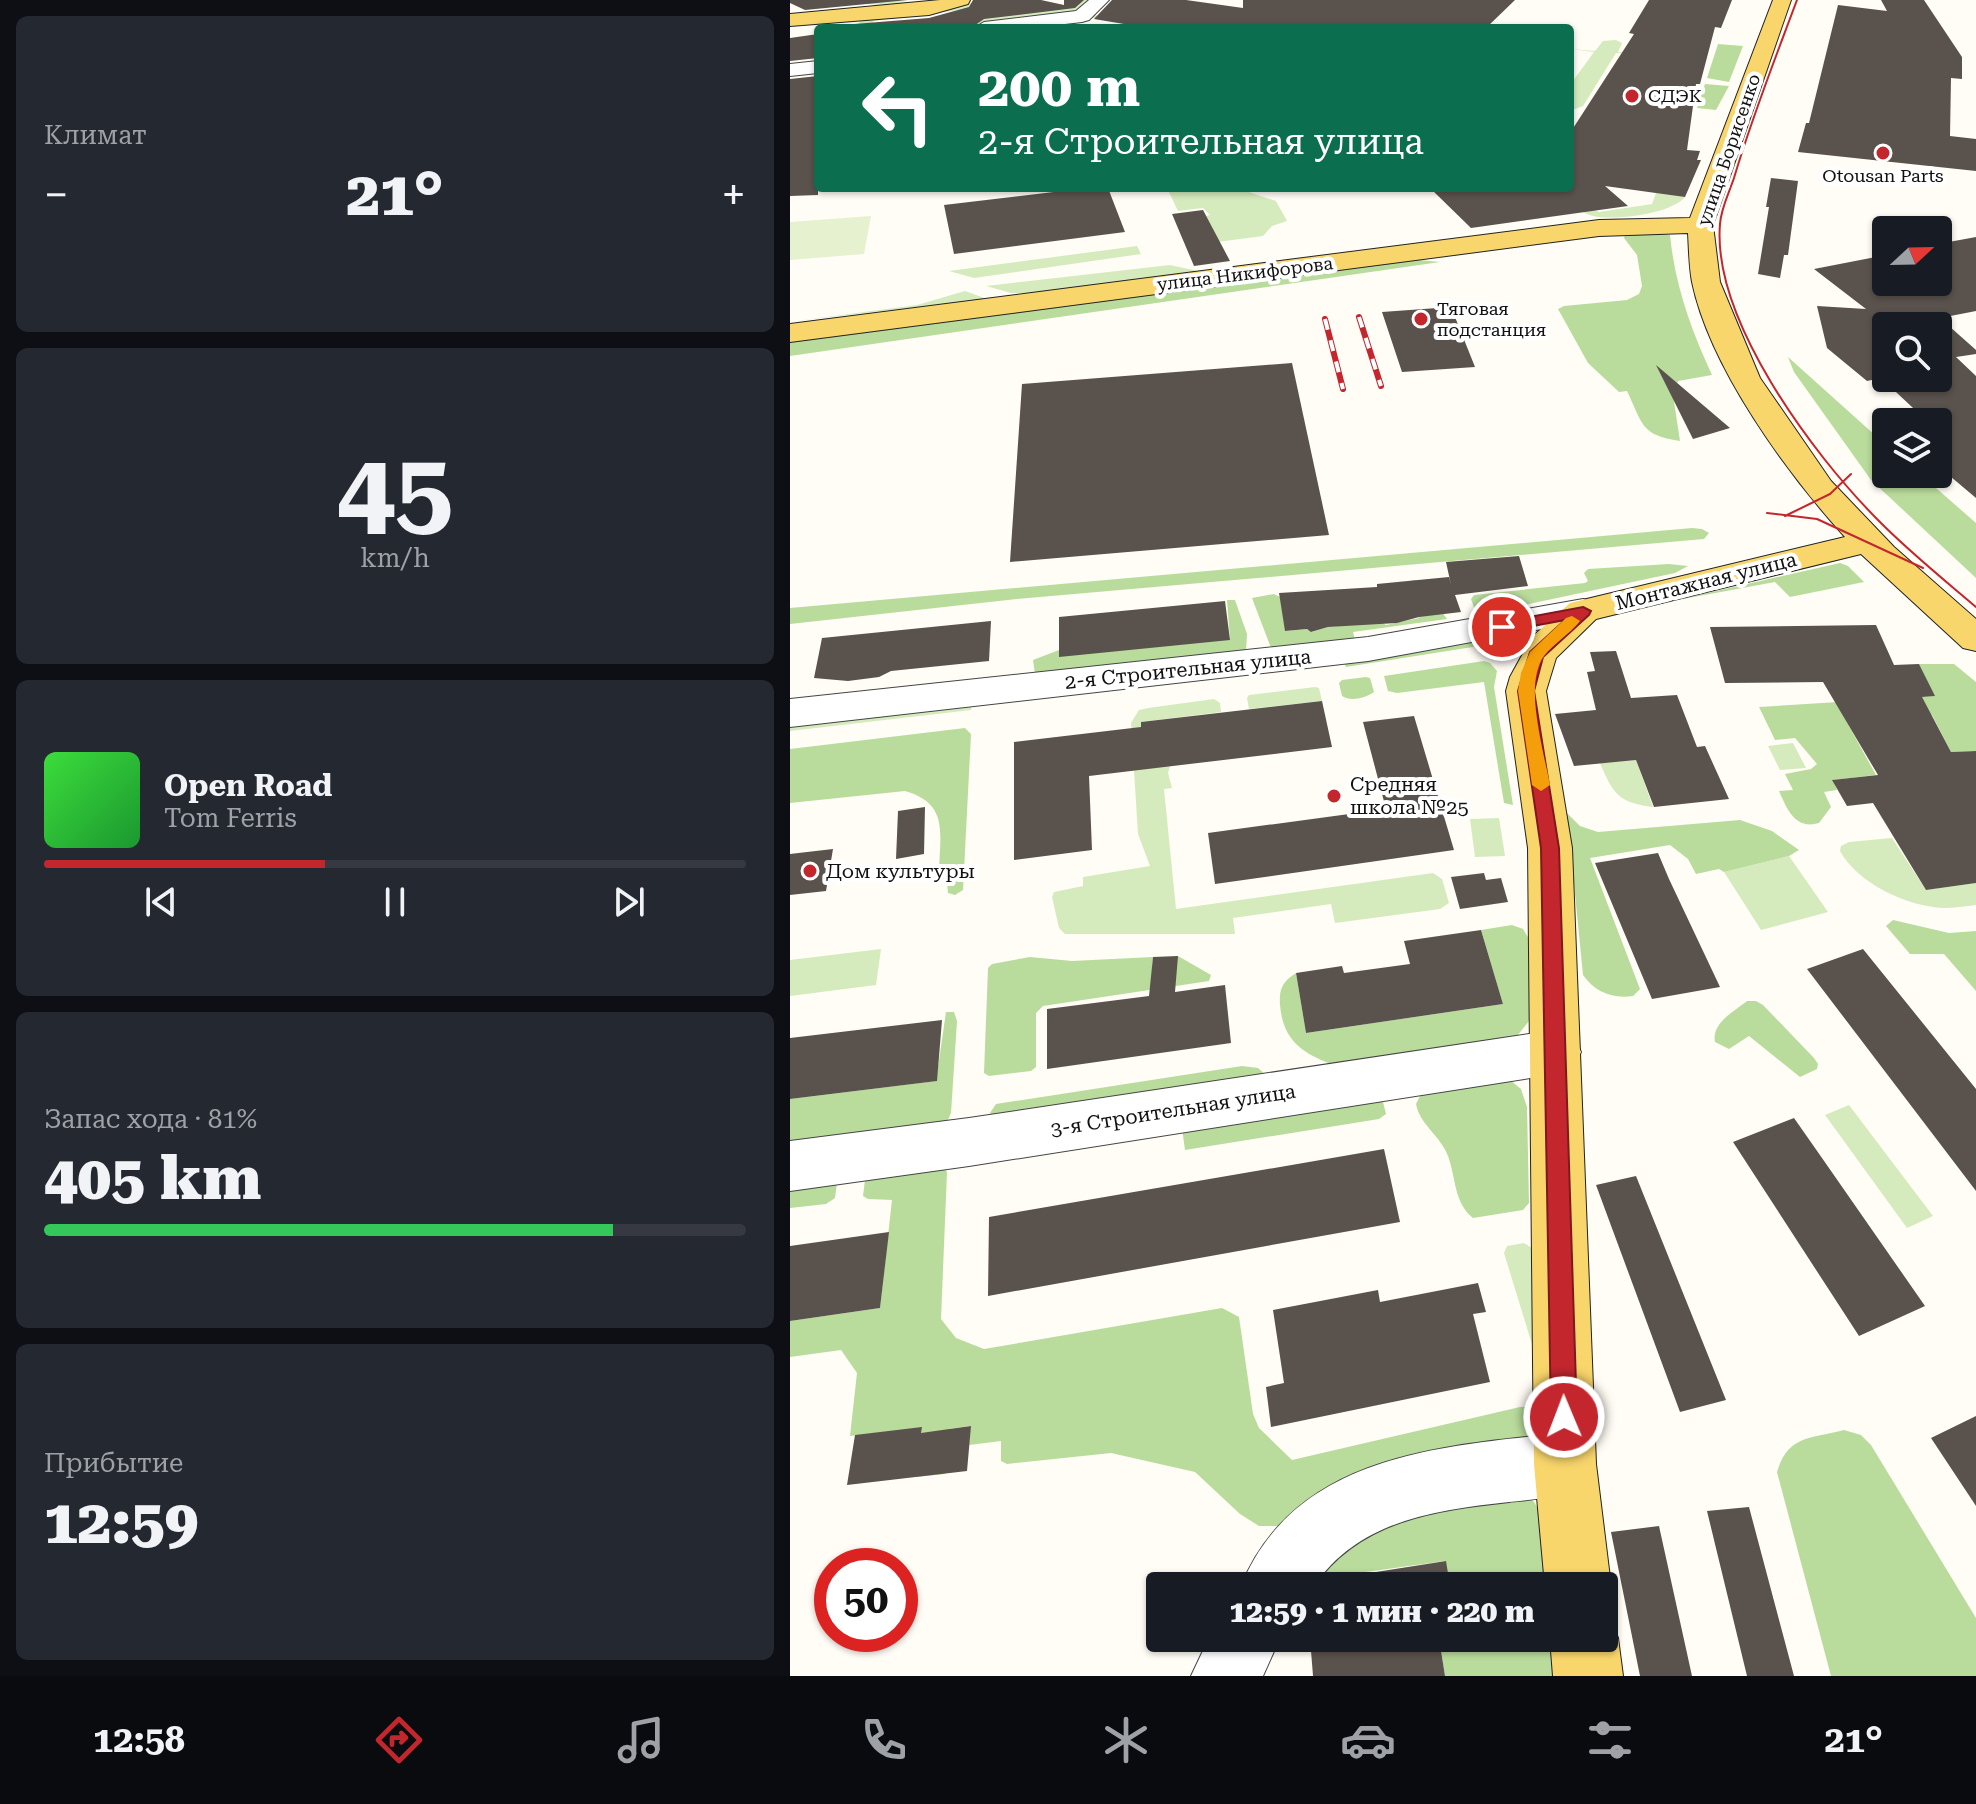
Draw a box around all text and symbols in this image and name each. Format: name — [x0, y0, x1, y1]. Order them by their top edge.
text: 200 m — [978, 54, 1140, 120]
icon: left — [846, 56, 950, 160]
street label: улица Борисенко — [1693, 71, 1764, 229]
place label: СДЭК — [1648, 85, 1702, 106]
marker: СДЭК — [1623, 87, 1641, 105]
text: Климат — [44, 120, 147, 150]
text: 2-я Строительная улица — [978, 121, 1424, 163]
marker: Otousan Parts — [1874, 144, 1892, 162]
text: 21° — [346, 159, 444, 230]
place label: Otousan Parts — [1822, 165, 1944, 186]
text: − — [44, 169, 69, 221]
text: + — [721, 169, 746, 221]
north arrow — [1872, 216, 1952, 296]
map controls — [1872, 216, 1952, 488]
street label: улица Никифорова — [1156, 252, 1334, 295]
place label: Тяговая подстанция — [1437, 298, 1546, 340]
marker: Тяговая подстанция — [1412, 310, 1430, 328]
button: search — [1872, 312, 1952, 392]
button: layers — [1872, 408, 1952, 488]
text: 45 — [337, 430, 453, 551]
text: km/h — [360, 543, 430, 573]
street label: Монтажная улица — [1613, 547, 1799, 615]
pin — [1468, 593, 1536, 661]
icon: arrive — [1480, 605, 1524, 649]
street label: 2-я Строительная улица — [1064, 644, 1313, 694]
text: Open Road — [164, 768, 332, 803]
place label: Средняя школа №25 — [1350, 772, 1469, 819]
marker: Средняя школа №25 — [1325, 787, 1343, 805]
text: Tom Ferris — [164, 803, 297, 833]
place label: Дом культуры — [826, 859, 975, 883]
marker: Дом культуры — [801, 862, 819, 880]
icon: previous — [139, 880, 183, 924]
icon: pause — [373, 880, 417, 924]
icon: next — [607, 880, 651, 924]
street label: 3-я Строительная улица — [1049, 1079, 1297, 1141]
text: Запас хода · 81% — [44, 1104, 257, 1134]
text: 405 km — [44, 1143, 261, 1214]
position arrow — [1522, 1375, 1606, 1459]
text: Прибытие — [44, 1448, 183, 1478]
text: 12:59 — [44, 1487, 198, 1558]
speed limit sign: 50 — [814, 1548, 918, 1652]
text: 12:59 · 1 мин · 220 m — [1230, 1594, 1534, 1629]
icon: directions — [371, 1712, 427, 1768]
icon: music — [613, 1712, 669, 1768]
icon: phone — [856, 1712, 912, 1768]
icon: climate — [1098, 1712, 1154, 1768]
icon: car — [1340, 1712, 1396, 1768]
icon: filters — [1582, 1712, 1638, 1768]
text: 12:58 — [93, 1719, 185, 1761]
text: 21° — [1825, 1719, 1883, 1761]

